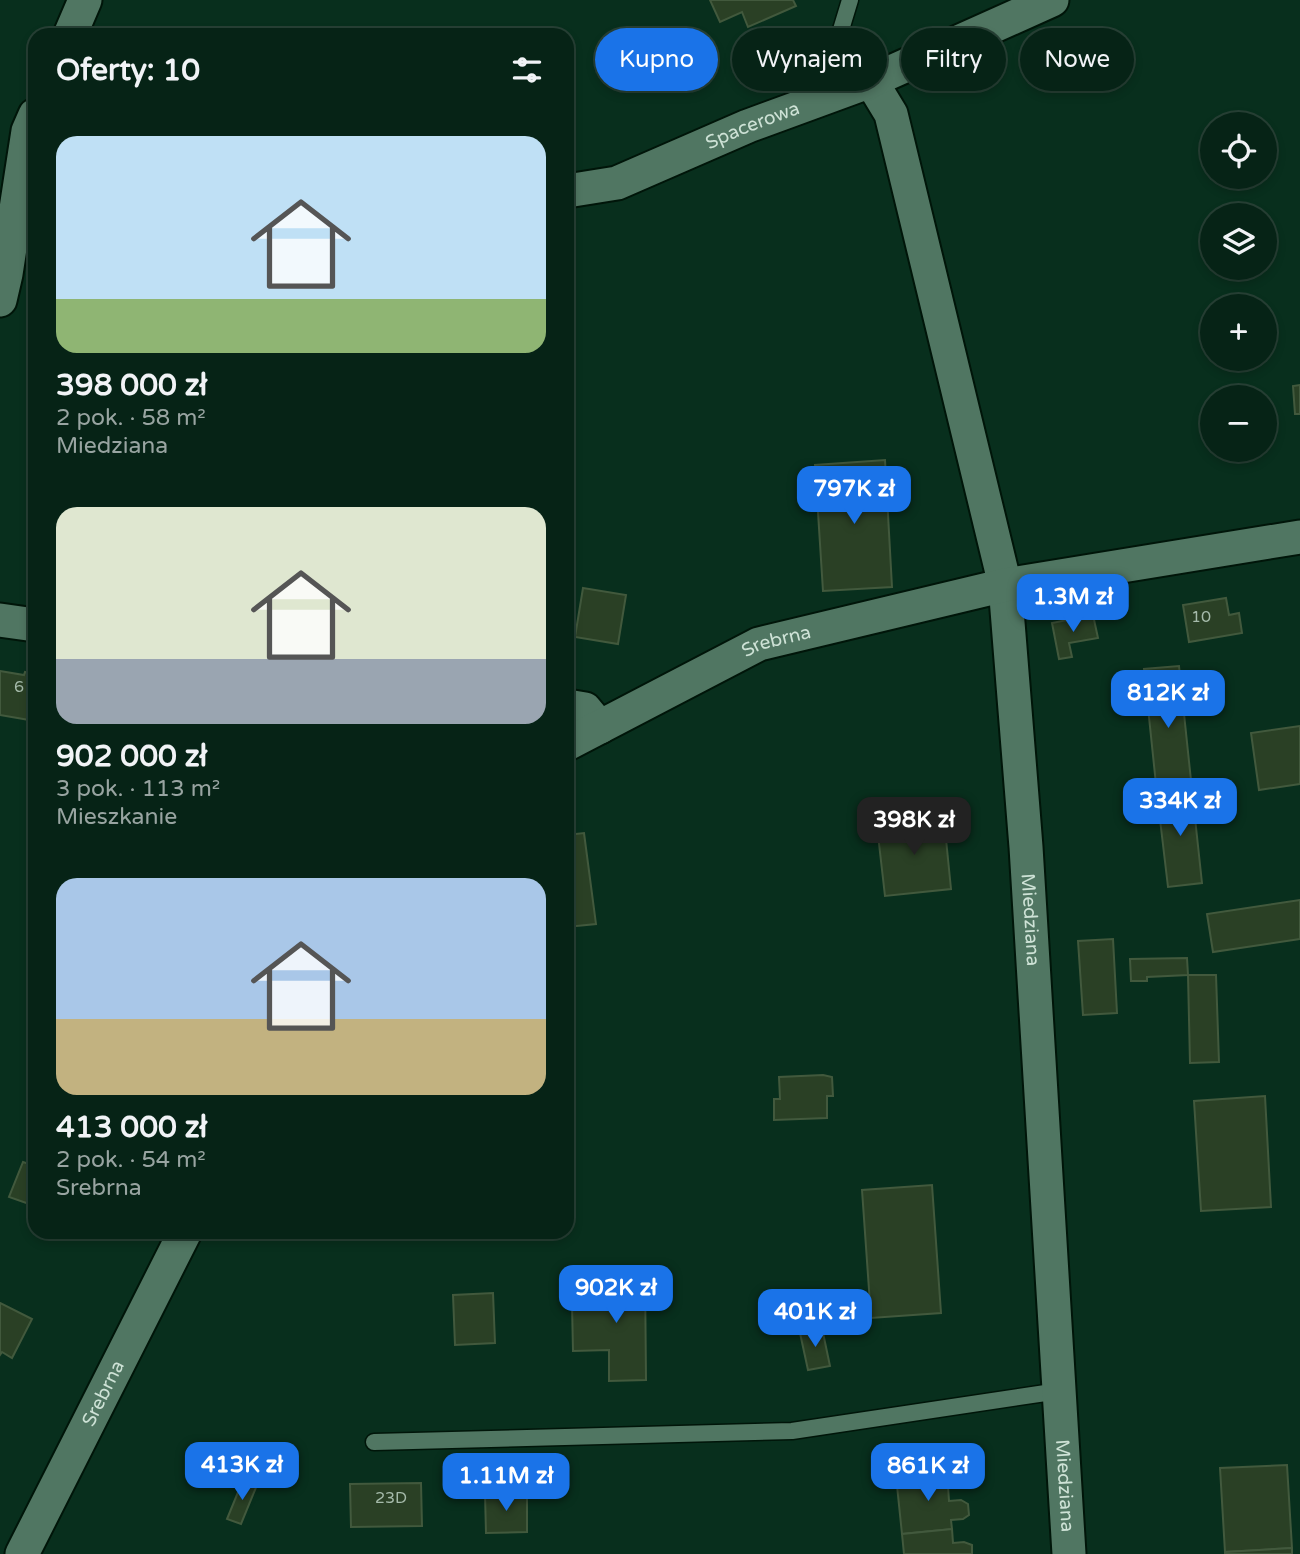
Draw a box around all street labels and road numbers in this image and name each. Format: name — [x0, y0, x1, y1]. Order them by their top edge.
street label: Spacerowa — [702, 97, 803, 154]
street label: Srebrna — [738, 621, 813, 662]
street label: Miedziana — [1017, 873, 1044, 967]
street label: Srebrna — [77, 1357, 129, 1430]
street label: Miedziana — [1051, 1439, 1079, 1533]

